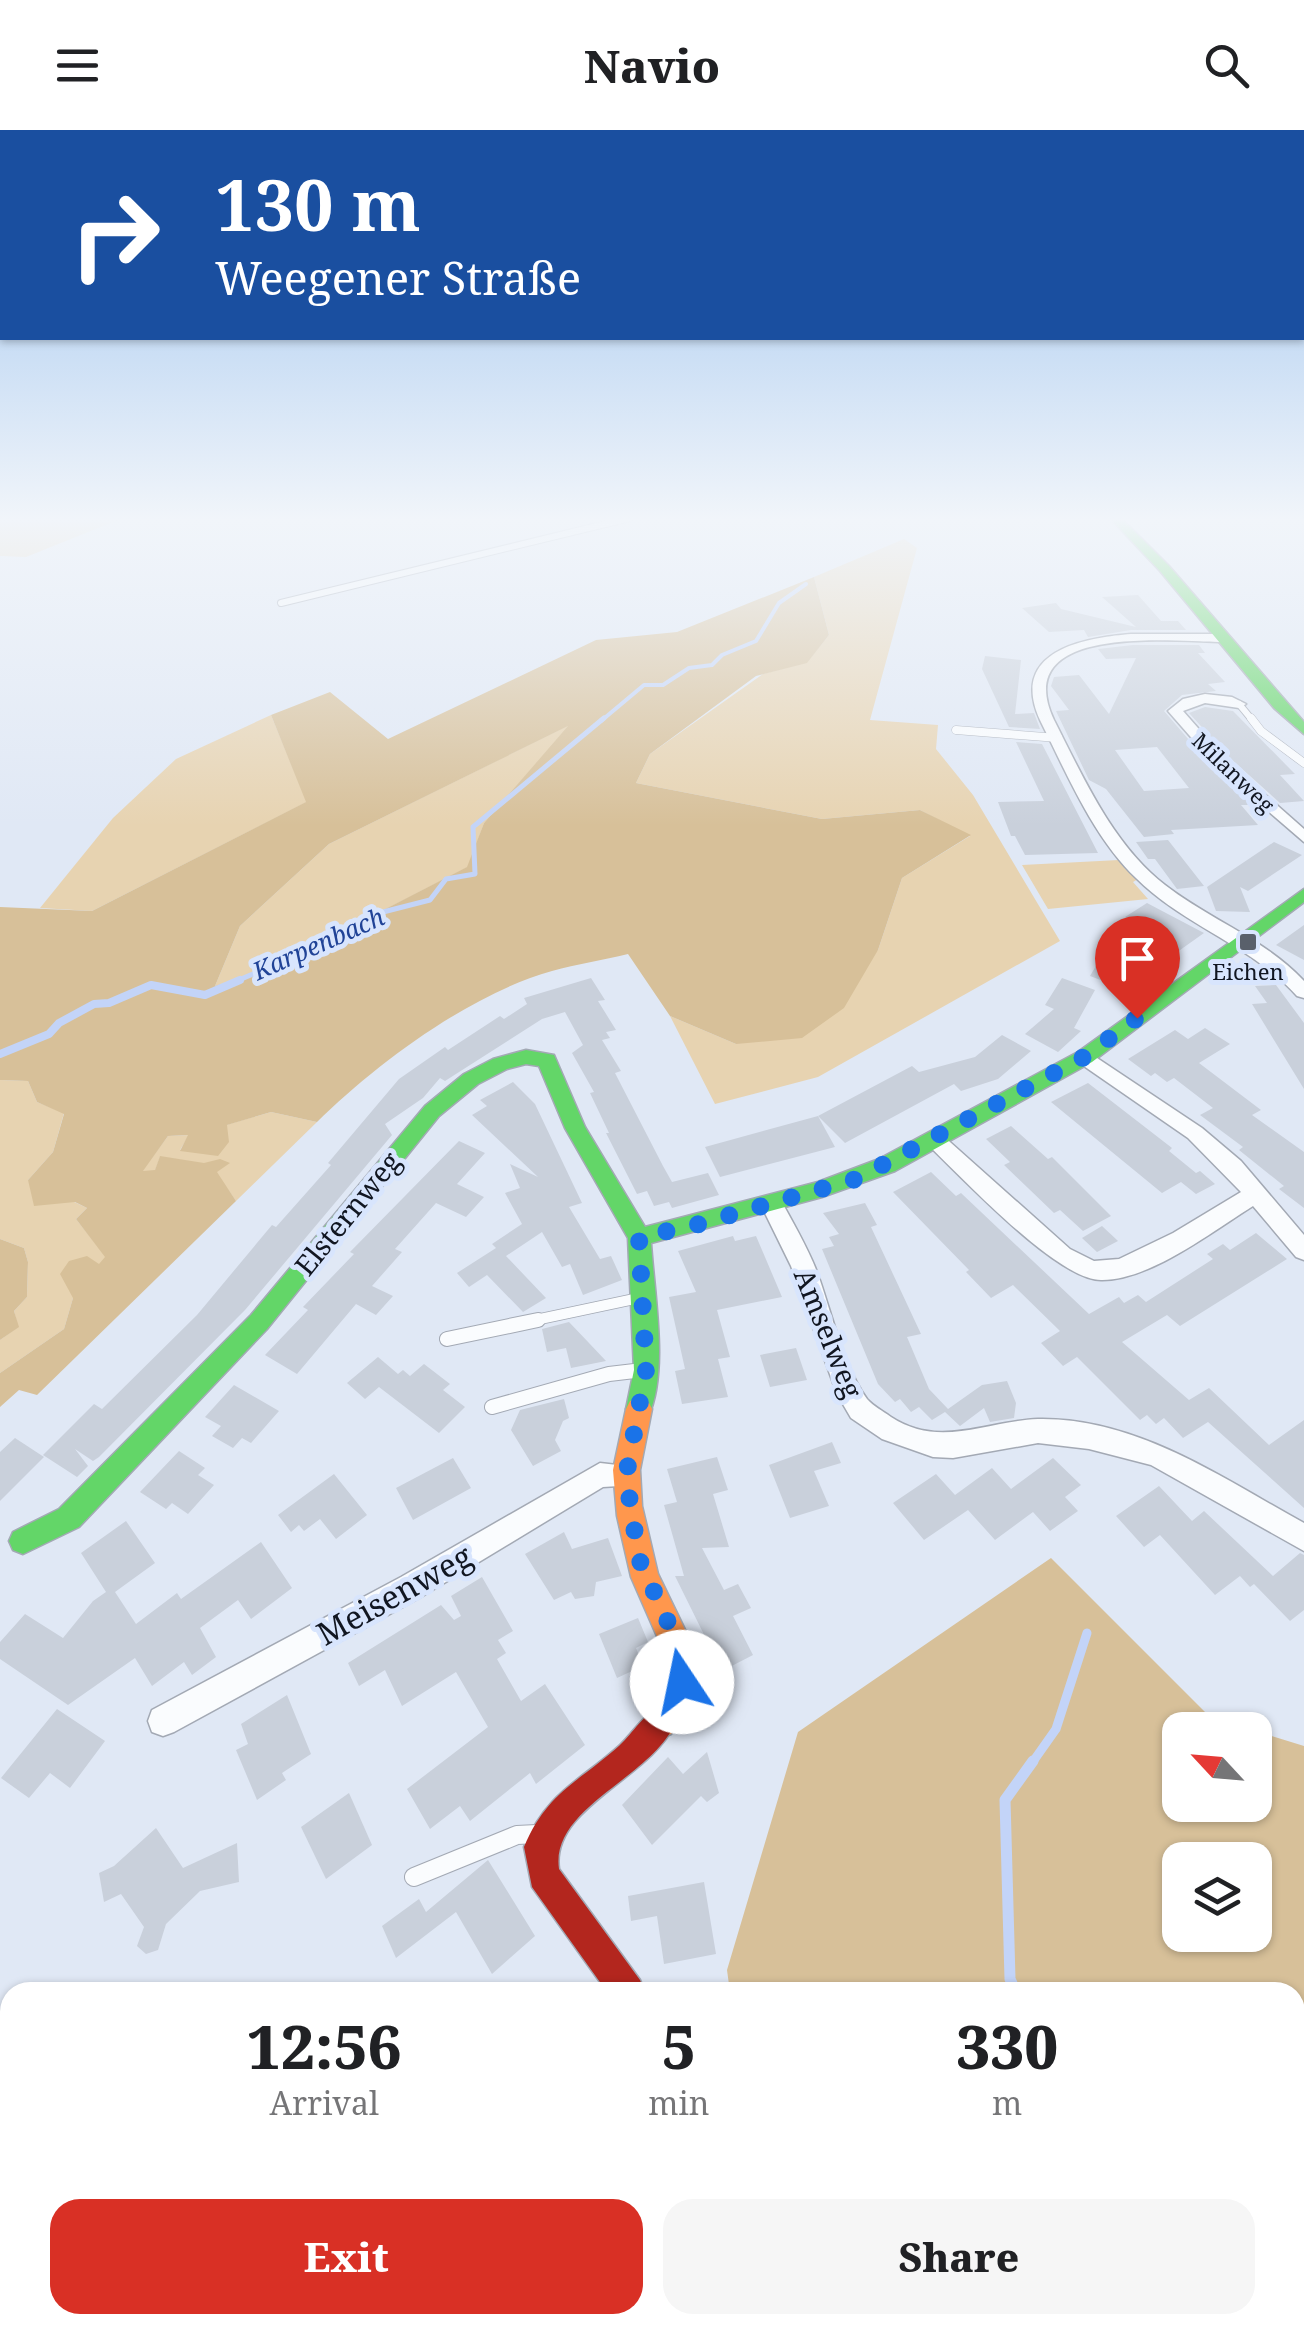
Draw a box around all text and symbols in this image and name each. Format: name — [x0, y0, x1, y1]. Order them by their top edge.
text: Navio — [584, 35, 720, 96]
icon: menu — [50, 38, 105, 93]
icon: search — [1199, 38, 1254, 93]
text: 130 m — [215, 156, 421, 252]
icon: right — [50, 170, 180, 300]
text: Weegener Straße — [215, 247, 581, 308]
street label: Milanweg — [1186, 725, 1282, 819]
water label: Karpenbach — [246, 899, 389, 988]
pin — [1095, 916, 1180, 1019]
icon: arrive — [1110, 931, 1165, 986]
marker: Eichen — [1237, 931, 1259, 953]
place label: Eichen — [1212, 956, 1284, 986]
street label: Elsternweg — [285, 1143, 409, 1283]
street label: Amselweg — [786, 1263, 872, 1403]
street label: Meisenweg — [309, 1534, 479, 1654]
position arrow — [630, 1630, 734, 1734]
north arrow — [1162, 1712, 1272, 1822]
map controls — [1162, 1712, 1272, 1952]
button: layers — [1162, 1842, 1272, 1952]
text: 12:56 — [247, 2005, 402, 2087]
text: 5 — [662, 2005, 696, 2087]
text: 330 — [956, 2005, 1058, 2087]
text: Arrival — [269, 2081, 379, 2124]
text: min — [648, 2081, 709, 2124]
text: m — [992, 2081, 1022, 2124]
button: Exit — [50, 2199, 643, 2314]
button: Share — [663, 2199, 1255, 2314]

